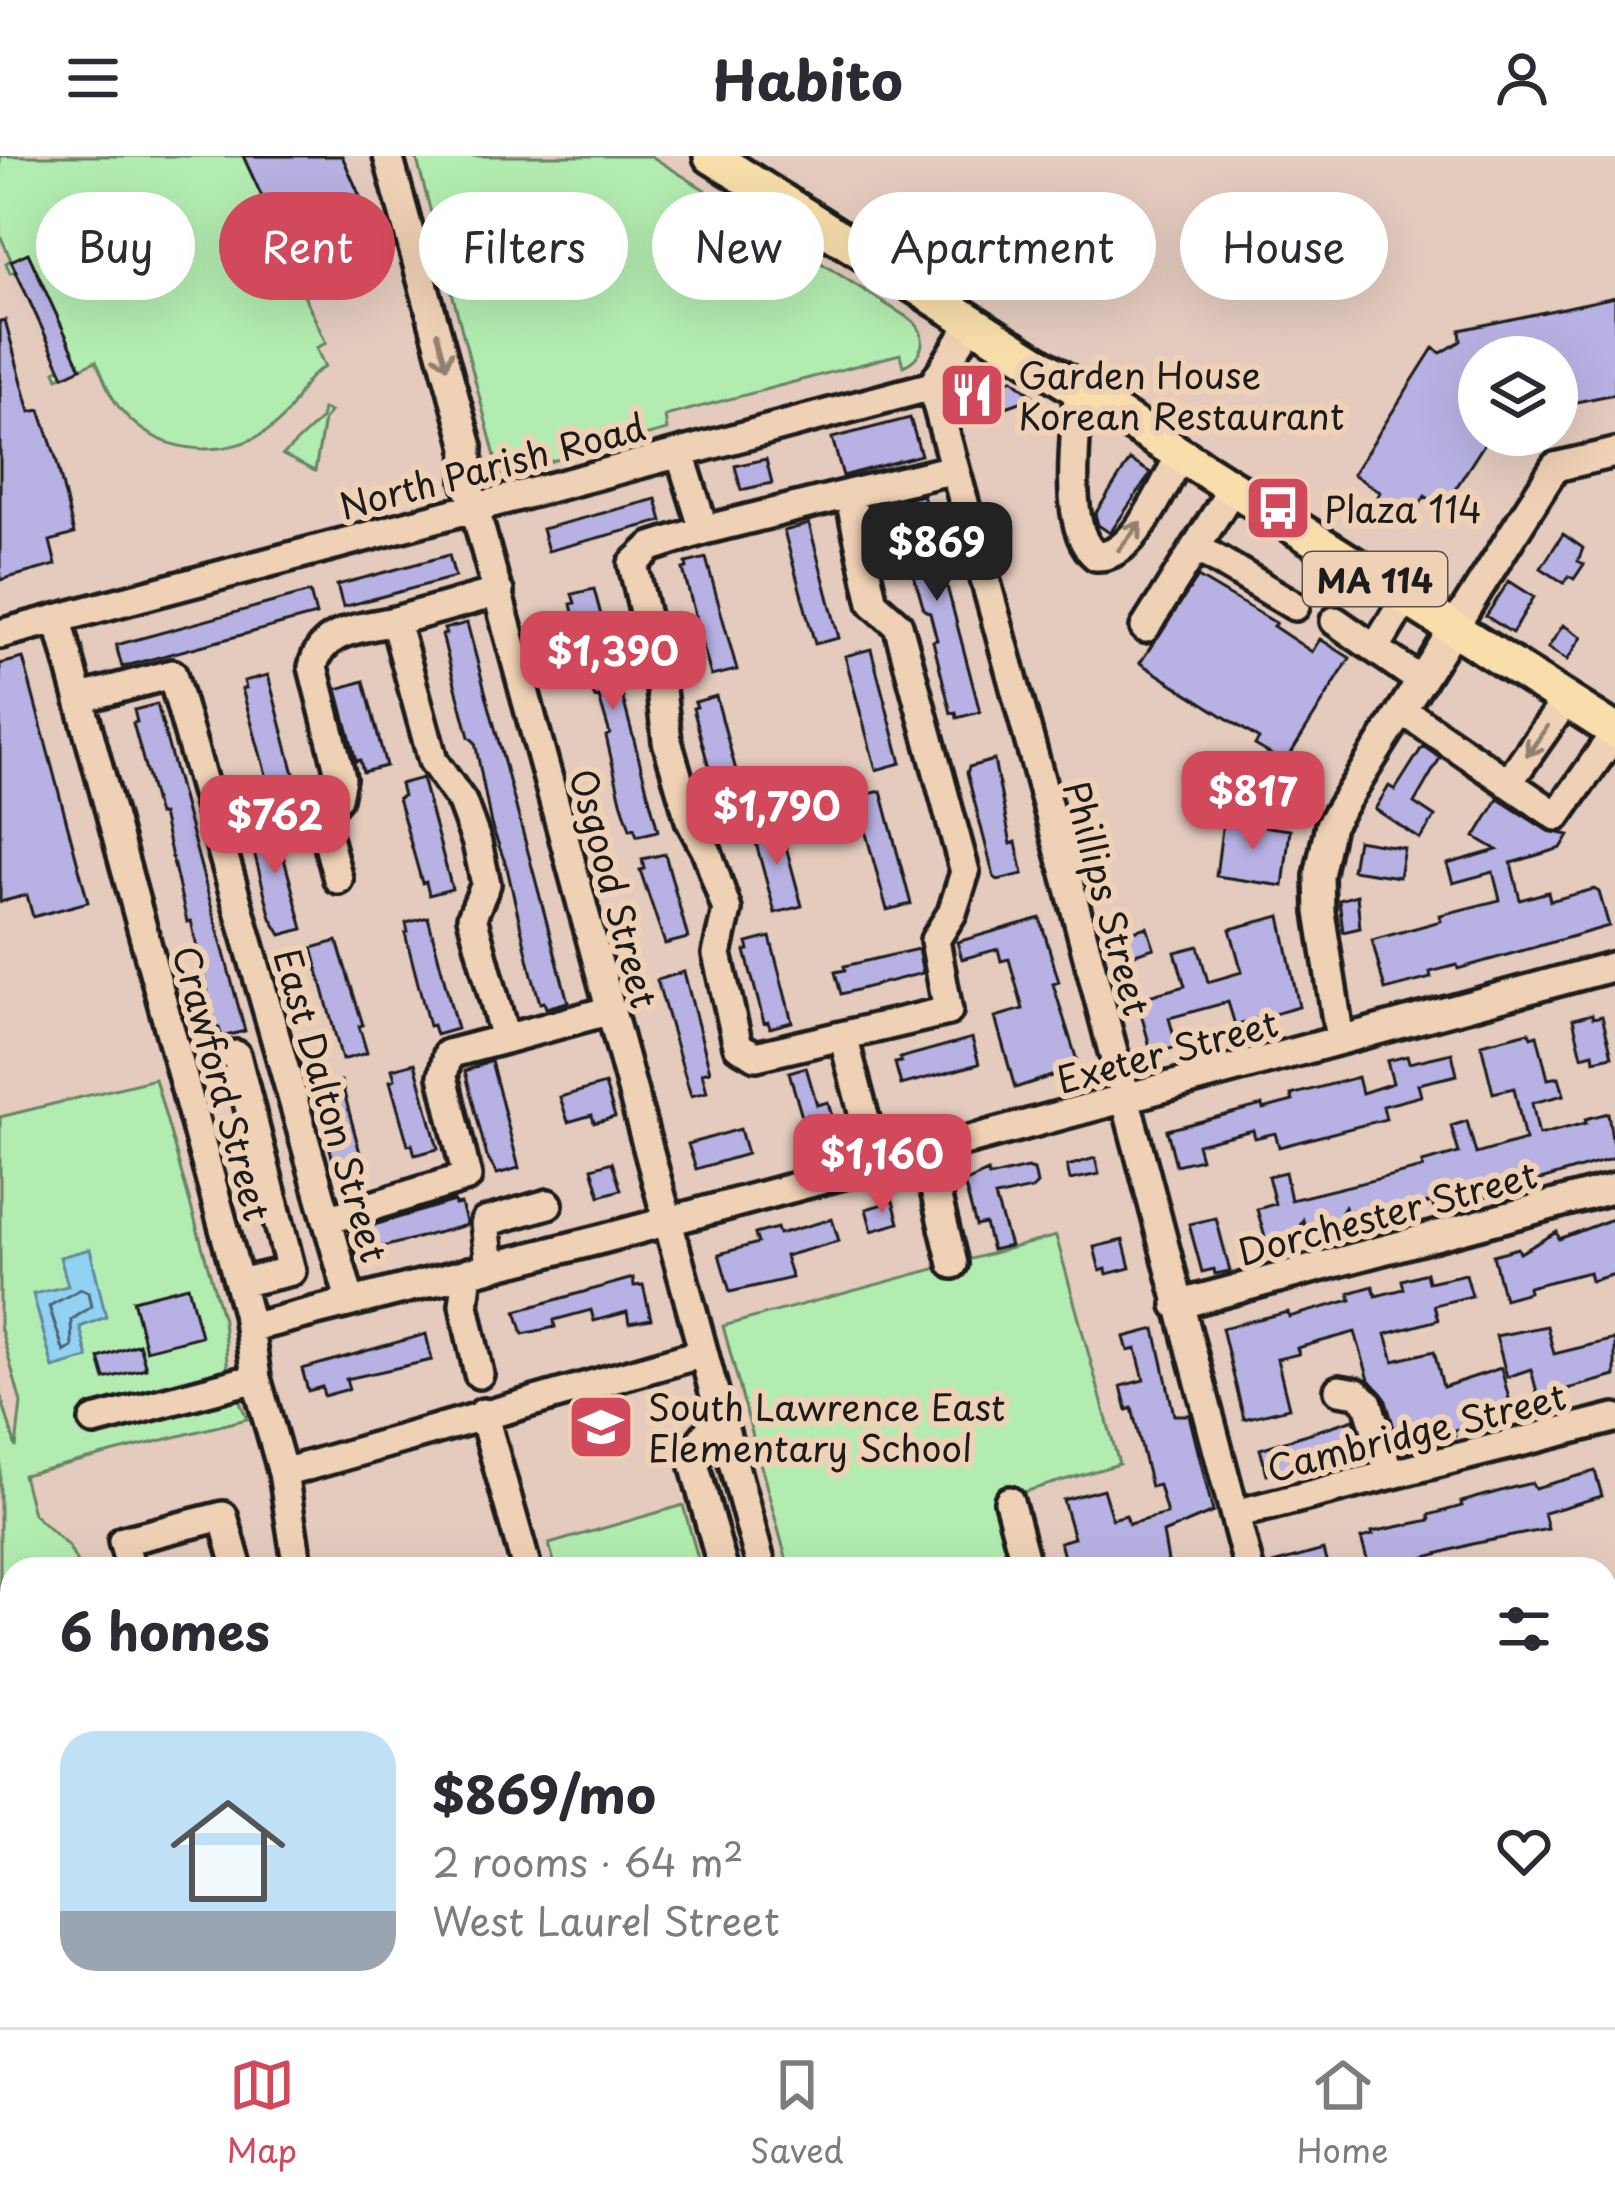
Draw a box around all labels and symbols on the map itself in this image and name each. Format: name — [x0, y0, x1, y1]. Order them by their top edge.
one-way arrow — [432, 330, 454, 368]
place label: Garden House Korean Restaurant — [1018, 347, 1344, 442]
restaurant icon: Garden House Korean Restaurant — [937, 360, 1007, 430]
street label: North Parish Road — [333, 398, 651, 532]
bus stop icon: Plaza 114 — [1243, 473, 1313, 543]
place label: Plaza 114 — [1324, 481, 1482, 535]
pin: $869 — [866, 502, 1008, 604]
one-way arrow — [1116, 521, 1143, 553]
road number: MA 114 — [1303, 552, 1447, 606]
pin: $1,390 — [515, 611, 711, 713]
one-way arrow — [1525, 724, 1550, 758]
pin: $817 — [1182, 751, 1324, 853]
street label: Osgood Street — [557, 762, 673, 1014]
pin: $1,790 — [679, 766, 875, 868]
pin: $762 — [204, 775, 346, 877]
street label: Phillips Street — [1051, 775, 1165, 1021]
street label: Crawford Street — [160, 939, 286, 1227]
street label: East Dalton Street — [261, 942, 403, 1268]
street label: Exeter Street — [1050, 995, 1284, 1105]
pin: $1,160 — [784, 1114, 980, 1216]
street label: Dorchester Street — [1231, 1146, 1543, 1278]
street label: Cambridge Street — [1261, 1368, 1571, 1494]
place label: South Lawrence East Elementary School — [648, 1379, 1005, 1474]
school or university icon: South Lawrence East Elementary School — [566, 1392, 636, 1462]

